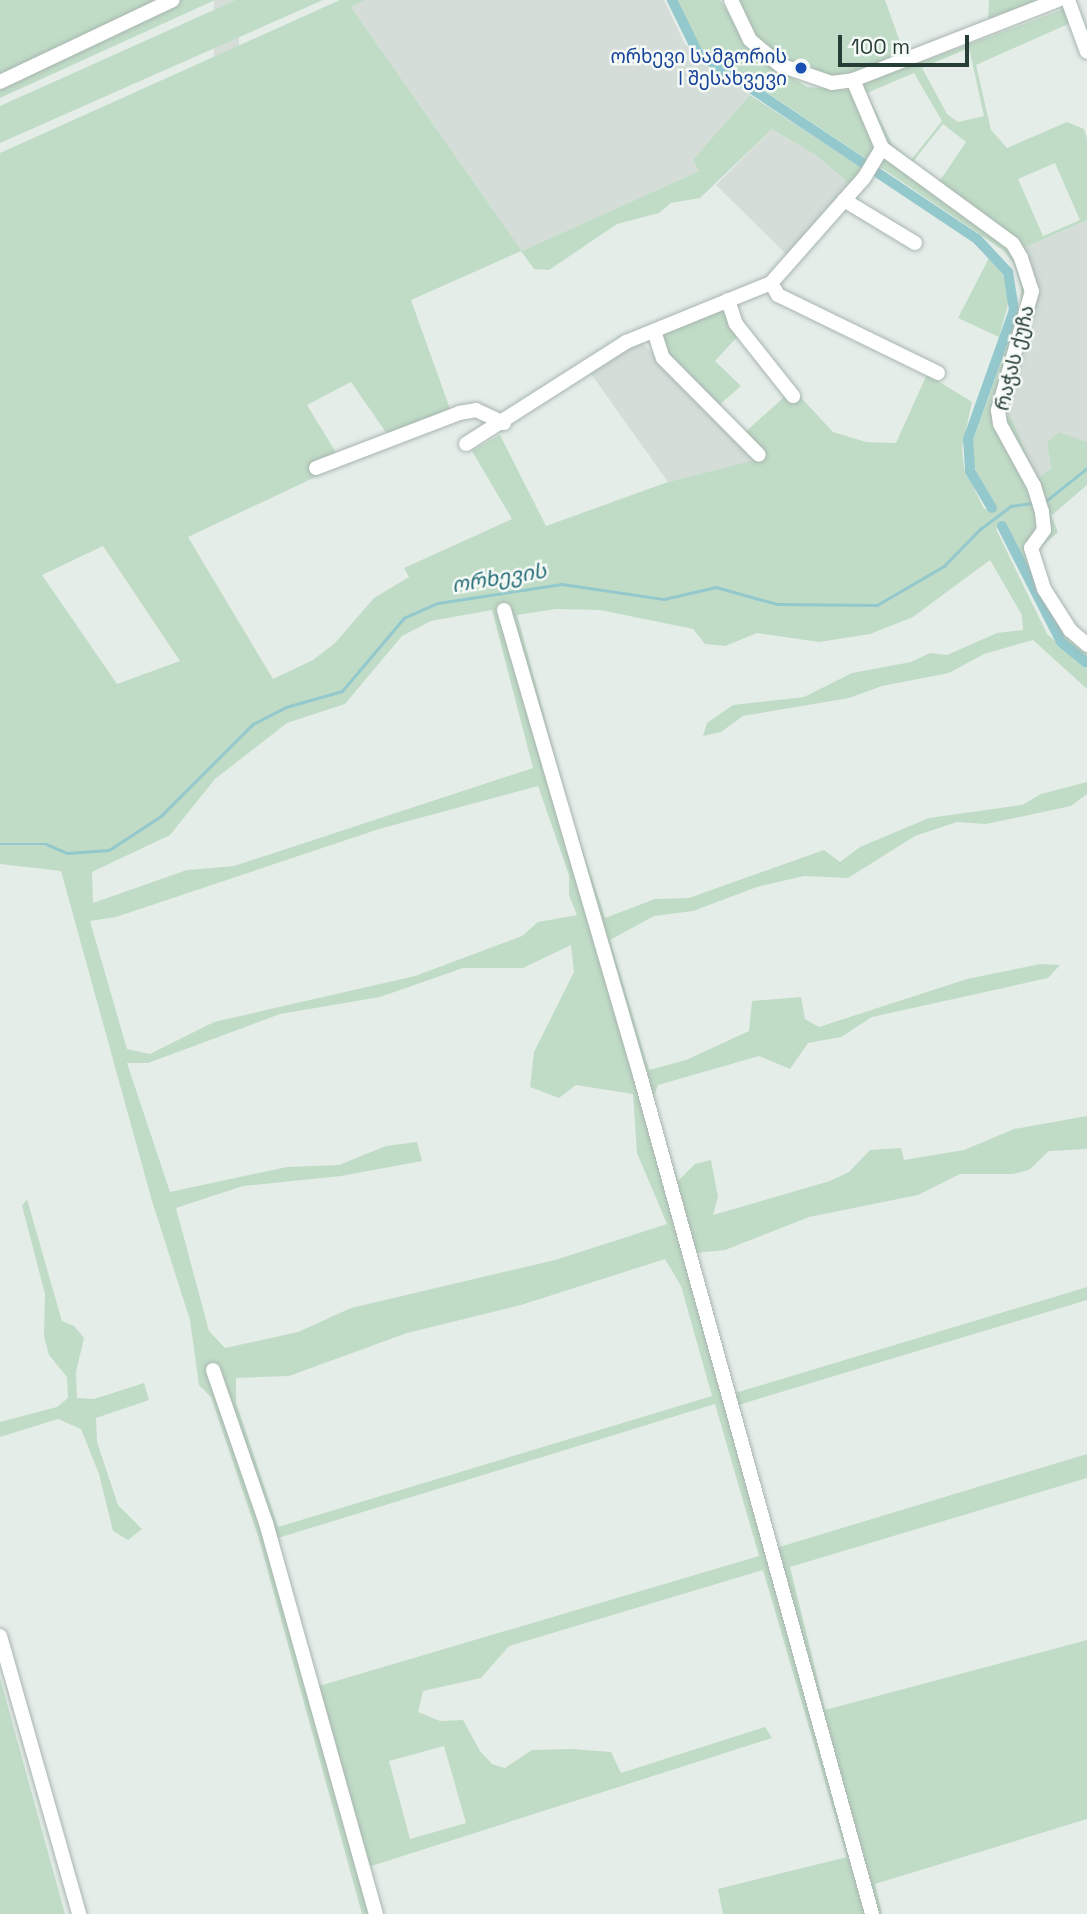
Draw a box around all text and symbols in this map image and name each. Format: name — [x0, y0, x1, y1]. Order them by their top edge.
scale bar — [842, 21, 973, 65]
text: 100 m — [851, 33, 910, 60]
place label: ორხევი სამგორის I შესახვევი — [610, 46, 787, 90]
marker: ორხევი სამგორის I შესახვევი — [793, 60, 809, 76]
street label: რაჭას ქუჩა — [991, 303, 1039, 413]
water label: ორხევის — [450, 558, 548, 598]

